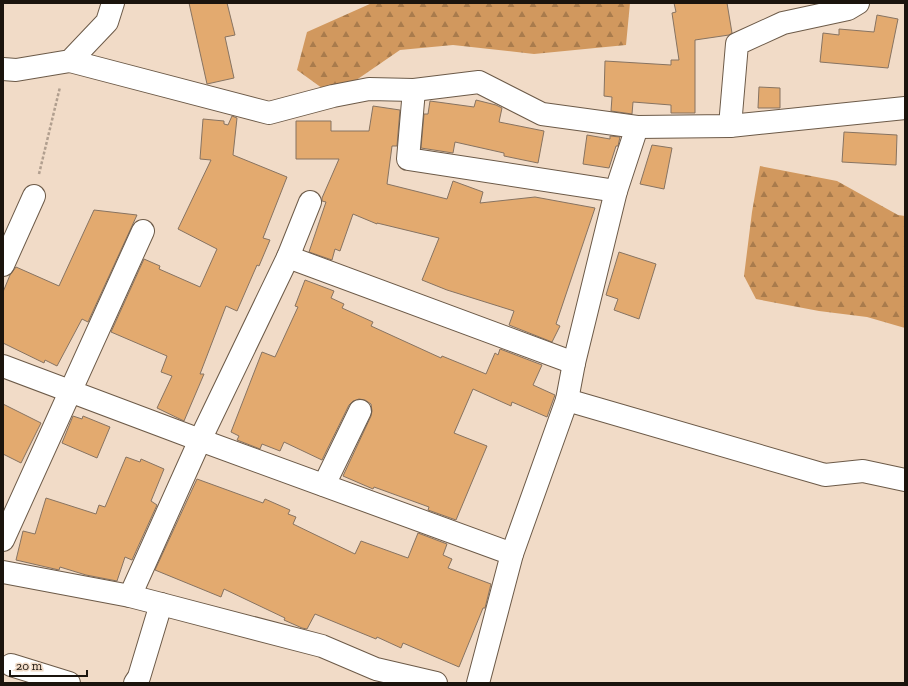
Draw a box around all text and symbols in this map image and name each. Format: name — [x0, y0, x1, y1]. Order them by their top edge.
scale bar — [10, 652, 87, 678]
text: 20 m — [16, 659, 43, 673]

